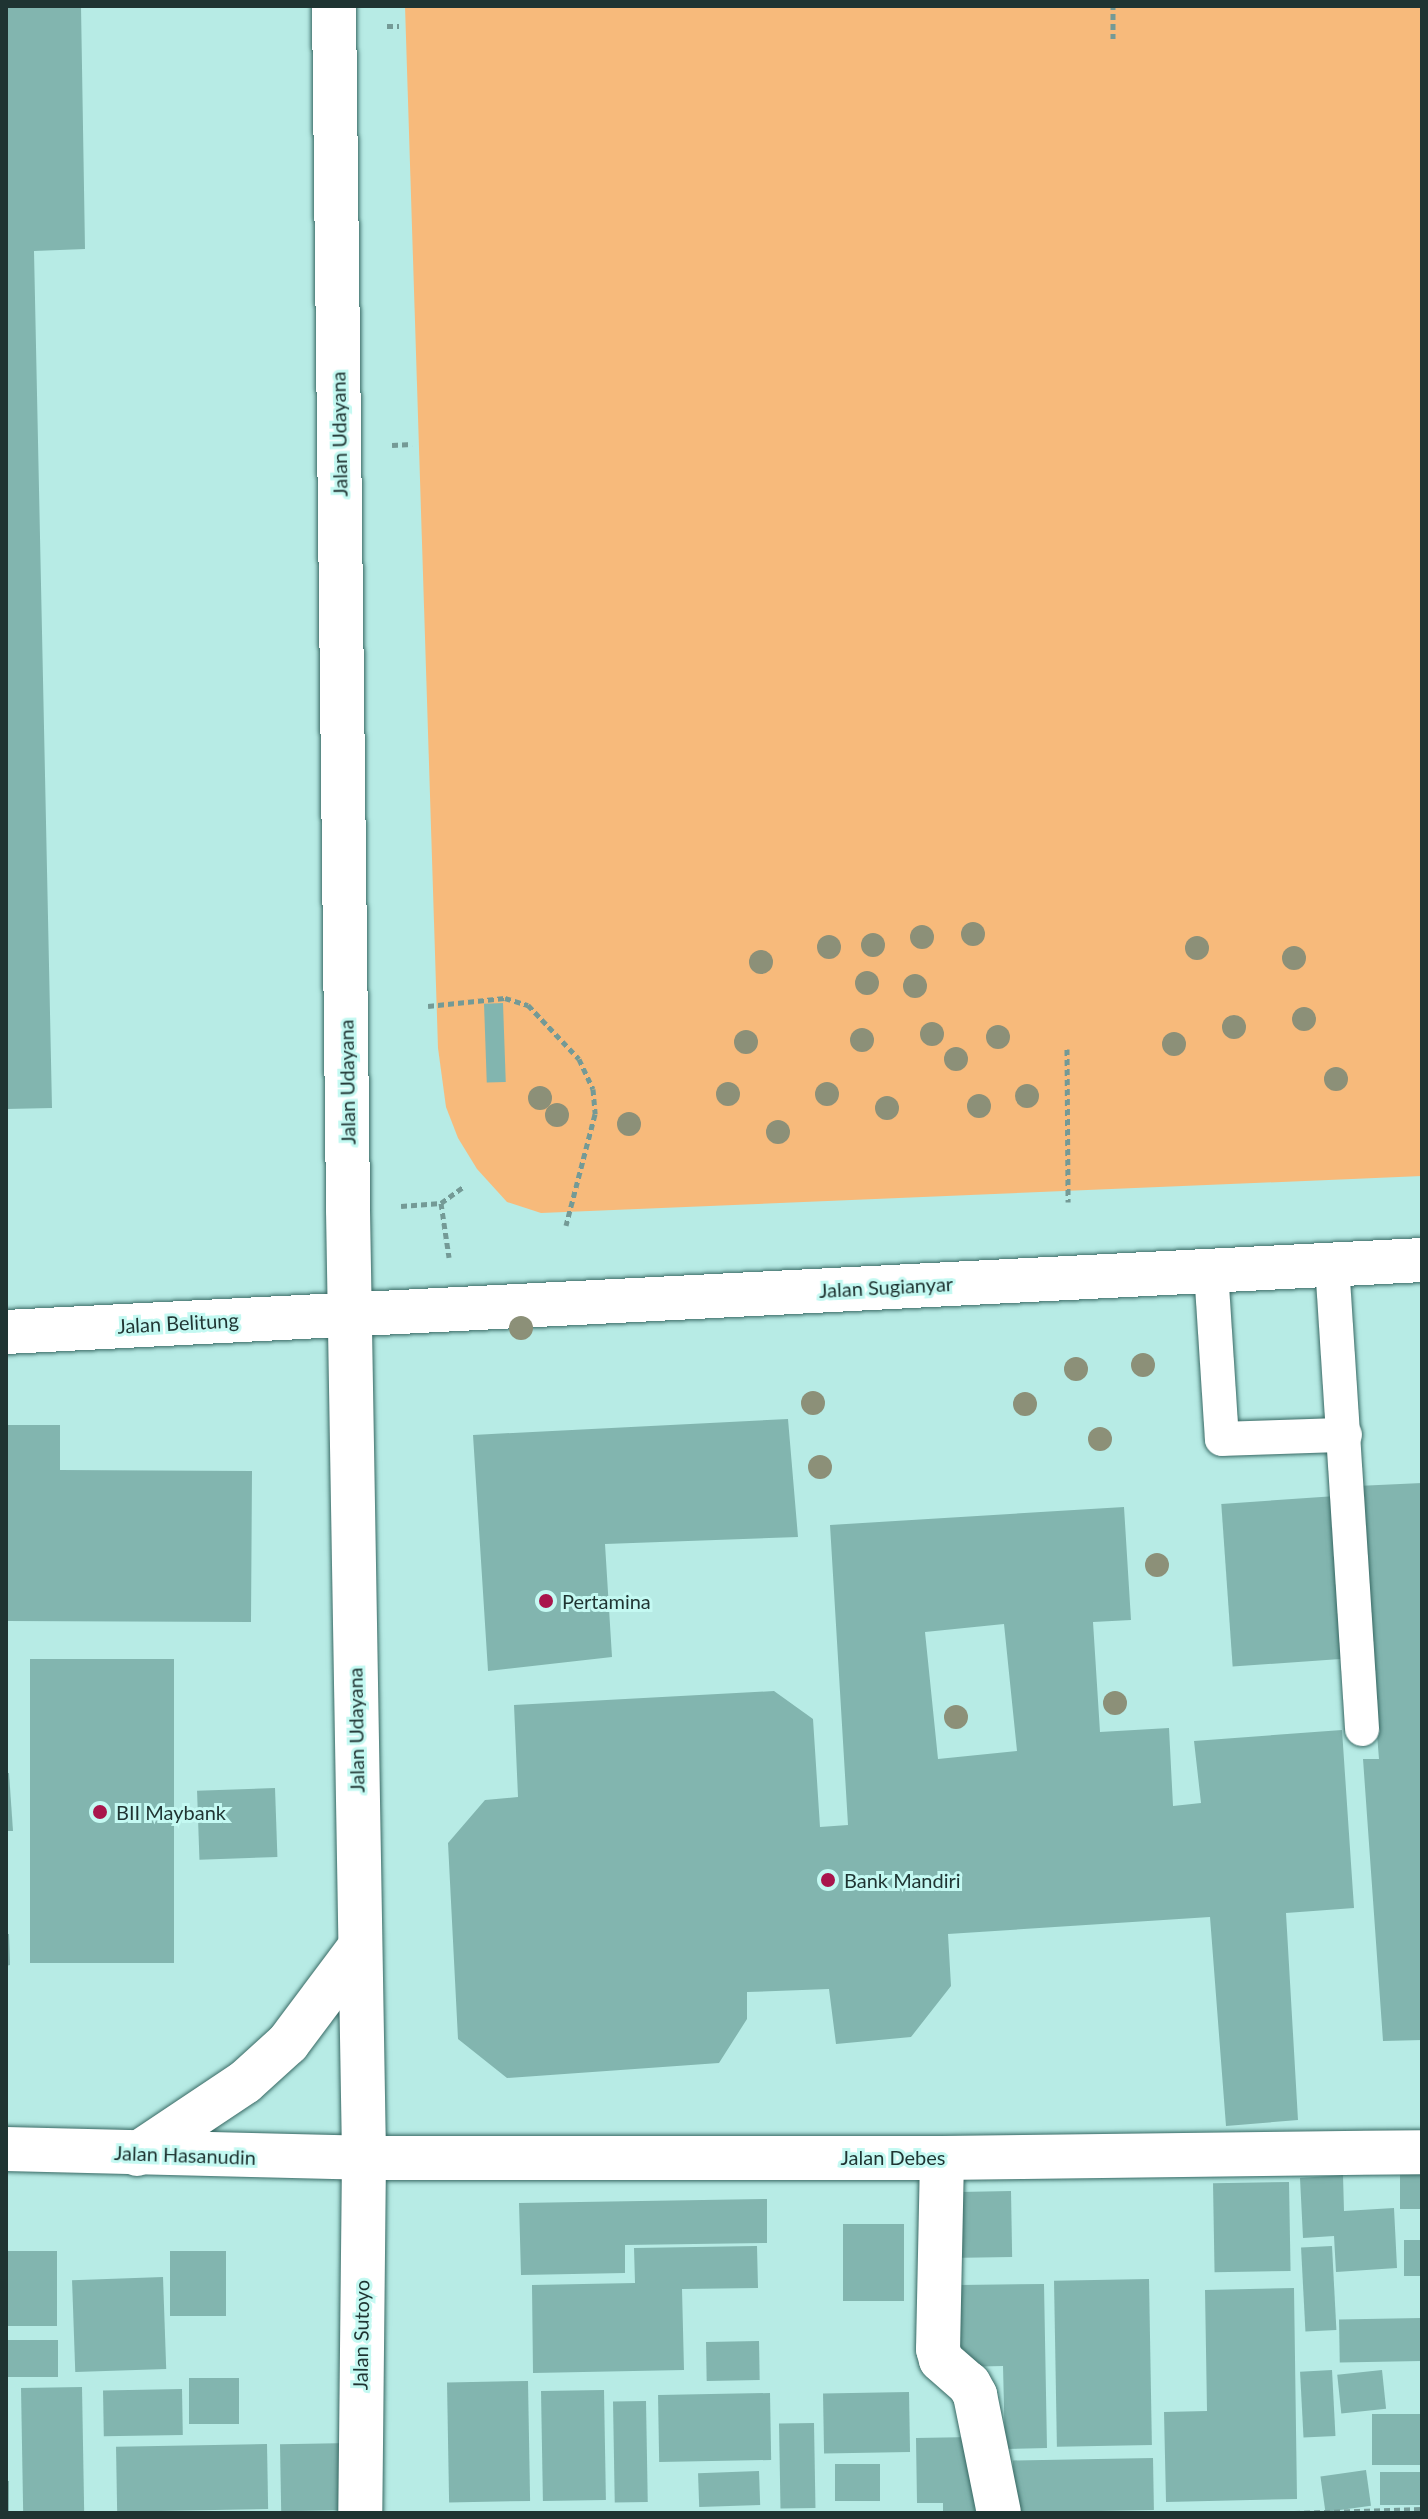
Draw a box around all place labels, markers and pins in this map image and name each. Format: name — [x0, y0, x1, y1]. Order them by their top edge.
place label: Pertamina — [562, 1589, 651, 1613]
marker: Pertamina — [537, 1592, 555, 1610]
place label: BII Maybank — [116, 1800, 226, 1824]
marker: BII Maybank — [91, 1803, 109, 1821]
place label: Bank Mandiri — [844, 1868, 961, 1892]
marker: Bank Mandiri — [819, 1871, 837, 1889]

